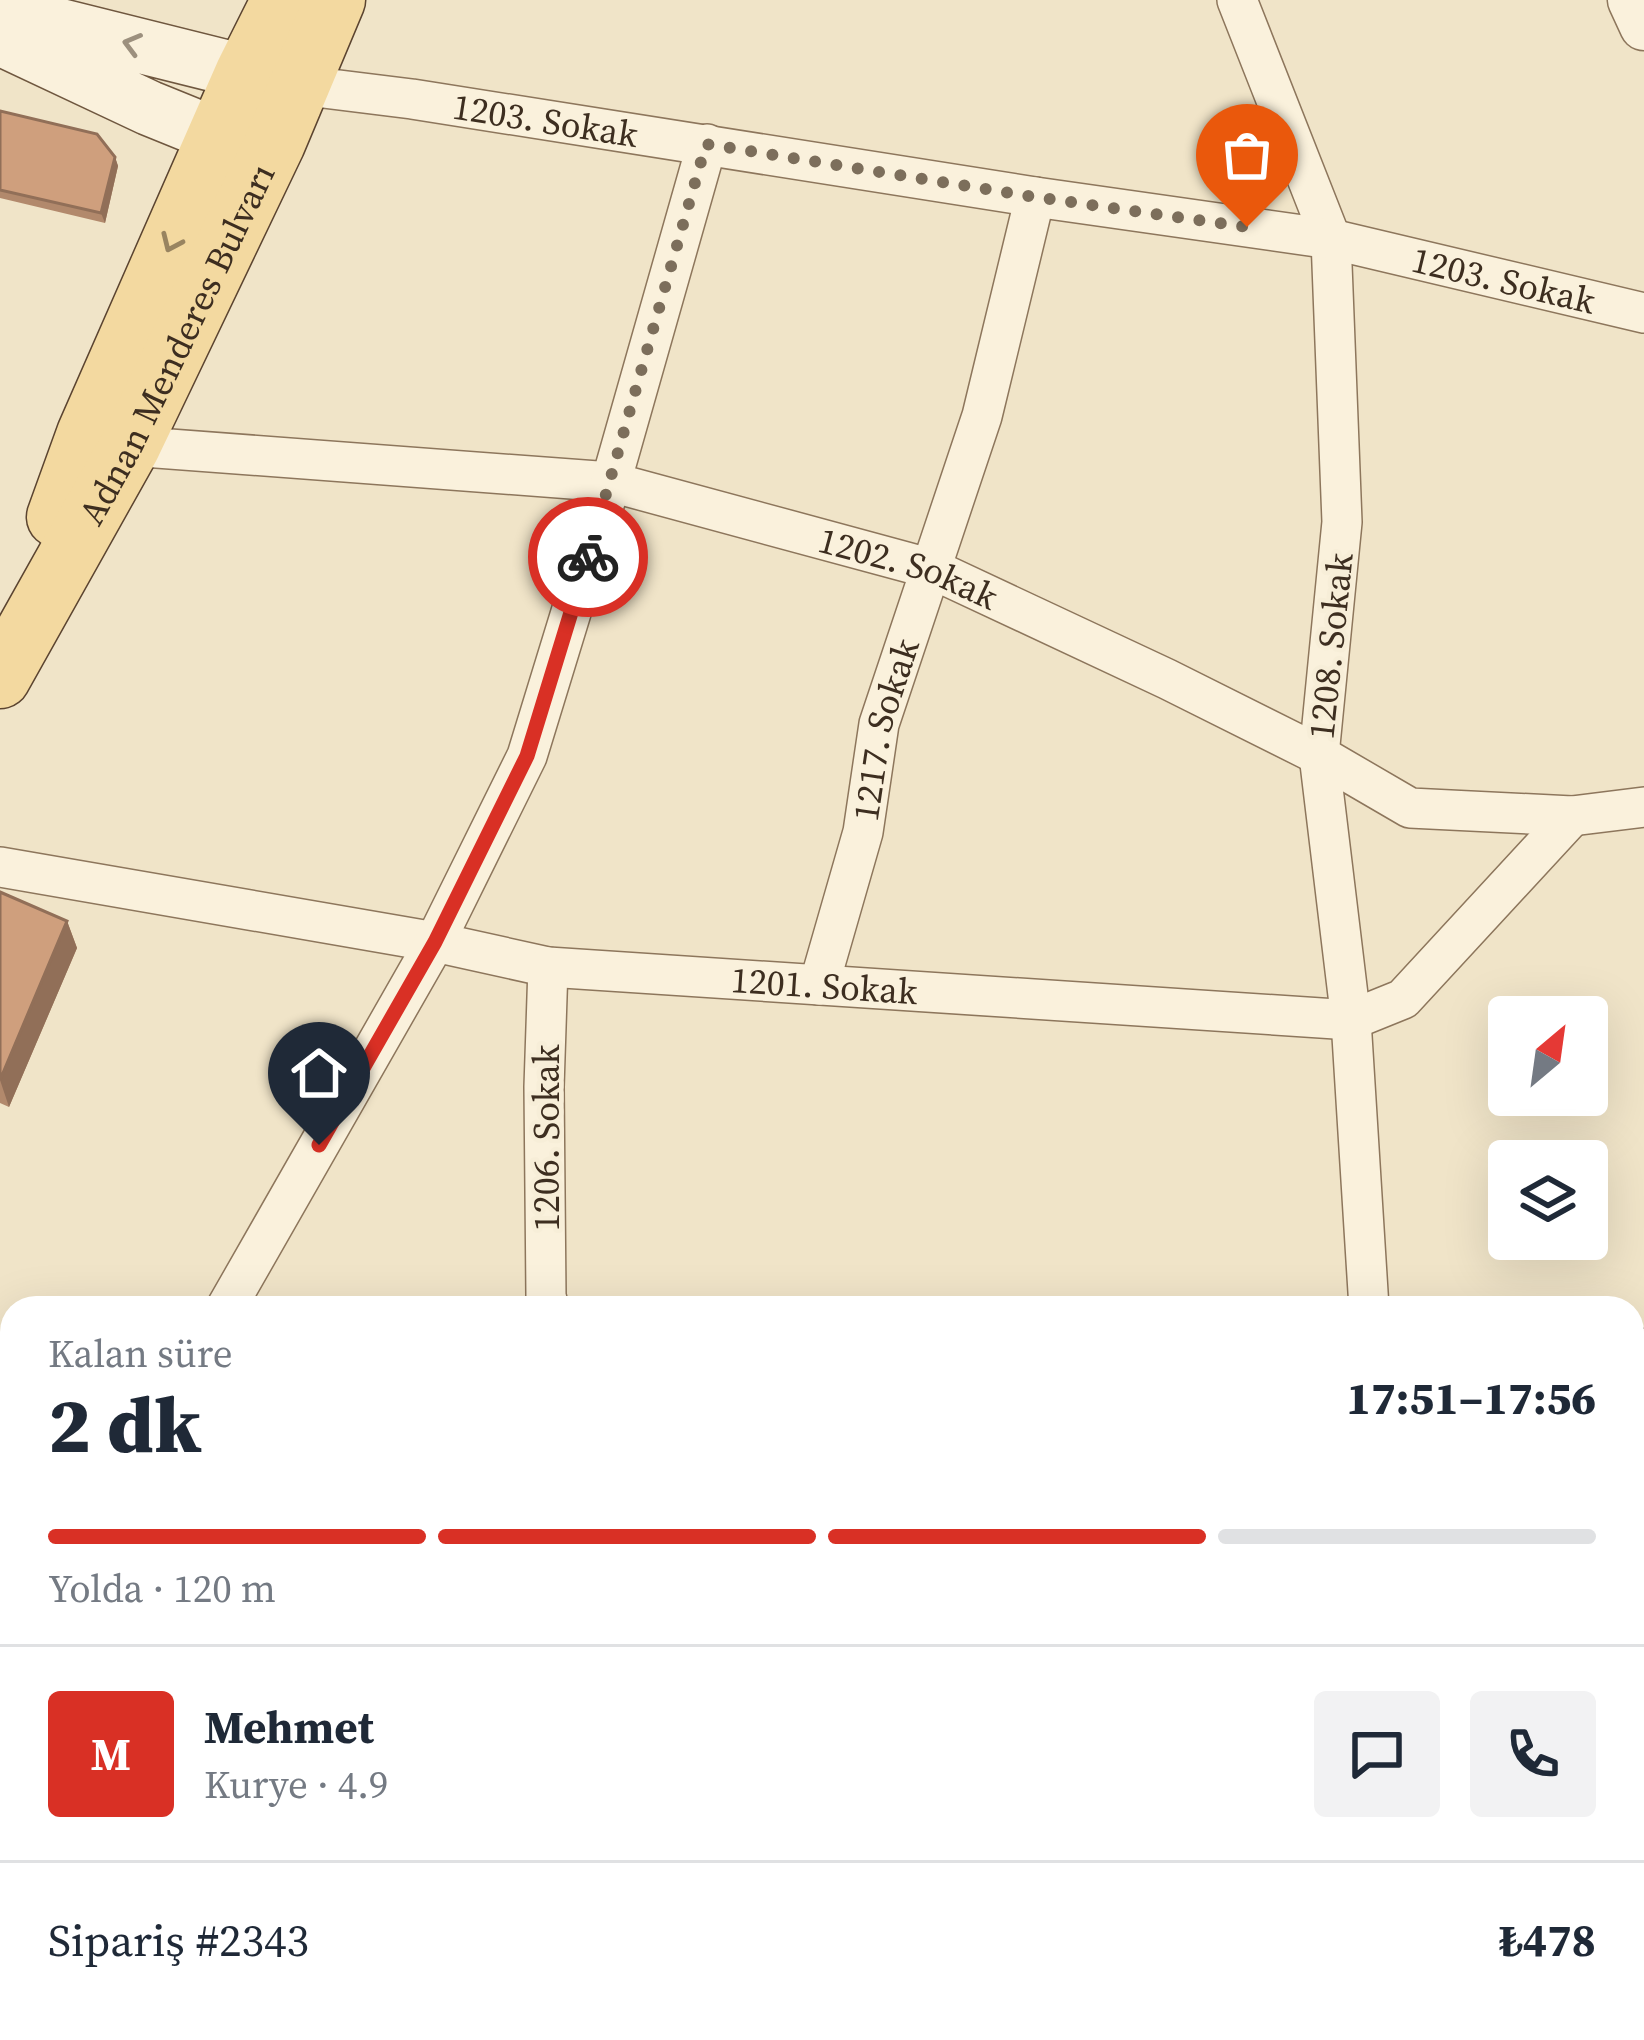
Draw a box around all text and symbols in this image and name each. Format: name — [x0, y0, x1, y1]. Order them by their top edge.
one-way arrow — [122, 33, 143, 58]
street label: 1203. Sokak — [449, 82, 642, 159]
pin — [1196, 104, 1298, 227]
icon: bag — [1214, 122, 1280, 188]
street label: Adnan Menderes Bulvarı — [67, 156, 287, 534]
one-way arrow — [161, 231, 185, 252]
street label: 1203. Sokak — [1407, 235, 1600, 326]
courier — [528, 497, 648, 617]
street label: 1202. Sokak — [813, 515, 1006, 622]
icon: bike — [555, 524, 621, 590]
street label: 1208. Sokak — [1296, 550, 1365, 741]
street label: 1217. Sokak — [841, 632, 931, 824]
street label: 1201. Sokak — [729, 955, 919, 1016]
north arrow — [1488, 996, 1608, 1116]
map controls — [1488, 996, 1608, 1260]
pin — [268, 1022, 370, 1145]
icon: home — [286, 1040, 352, 1106]
street label: 1206. Sokak — [522, 1044, 571, 1231]
button: layers — [1488, 1140, 1608, 1260]
text: Kalan süre — [48, 1327, 233, 1380]
text: 17:51–17:56 — [1346, 1367, 1596, 1429]
text: 2 dk — [48, 1371, 202, 1478]
text: Yolda · 120 m — [48, 1562, 276, 1615]
button: chat — [1314, 1691, 1440, 1817]
button: phone — [1470, 1691, 1596, 1817]
text: Mehmet — [204, 1696, 374, 1758]
text: M — [91, 1723, 131, 1785]
text: Kurye · 4.9 — [204, 1758, 388, 1811]
text: Sipariş #2343 — [48, 1909, 309, 1971]
text: ₺478 — [1498, 1909, 1596, 1971]

